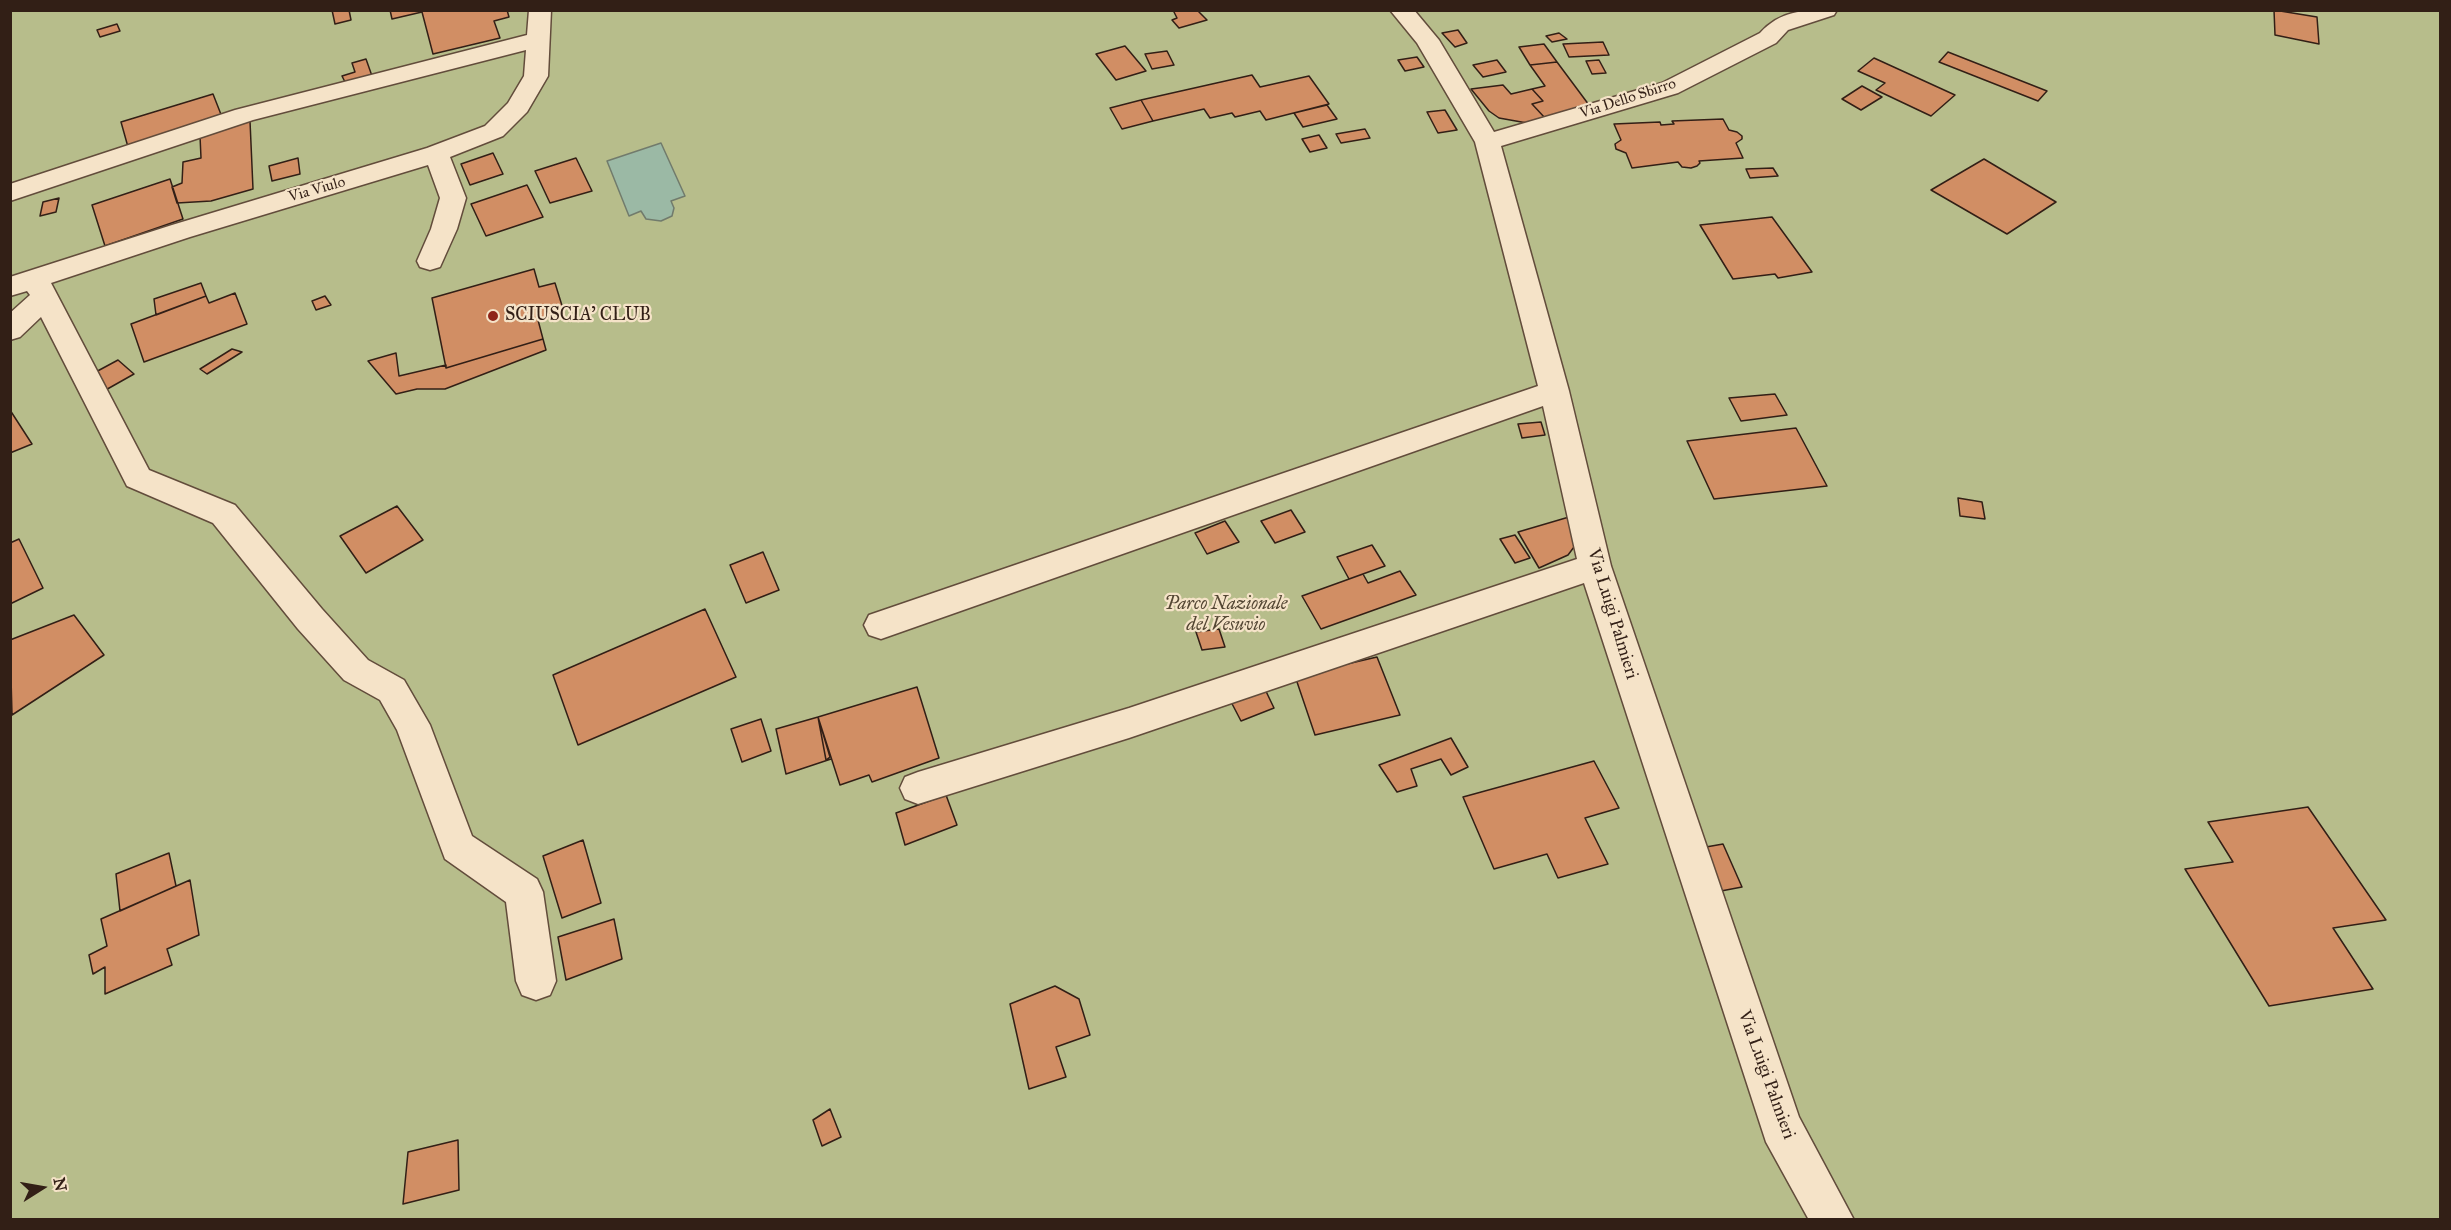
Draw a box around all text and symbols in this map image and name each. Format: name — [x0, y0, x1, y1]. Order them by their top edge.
street label: Via Dello Sbirro — [1578, 75, 1678, 123]
street label: Via Viulo — [287, 173, 347, 207]
place label: SCIUSCIA' CLUB — [505, 305, 651, 327]
marker: SCIUSCIA' CLUB — [486, 309, 500, 323]
street label: Via Luigi Palmieri — [1582, 546, 1642, 682]
park label: Parco Nazionale del Vesuvio — [1165, 594, 1287, 636]
street label: Via Luigi Palmieri — [1733, 1008, 1799, 1142]
north arrow — [12, 1158, 72, 1218]
text: N — [50, 1176, 71, 1193]

